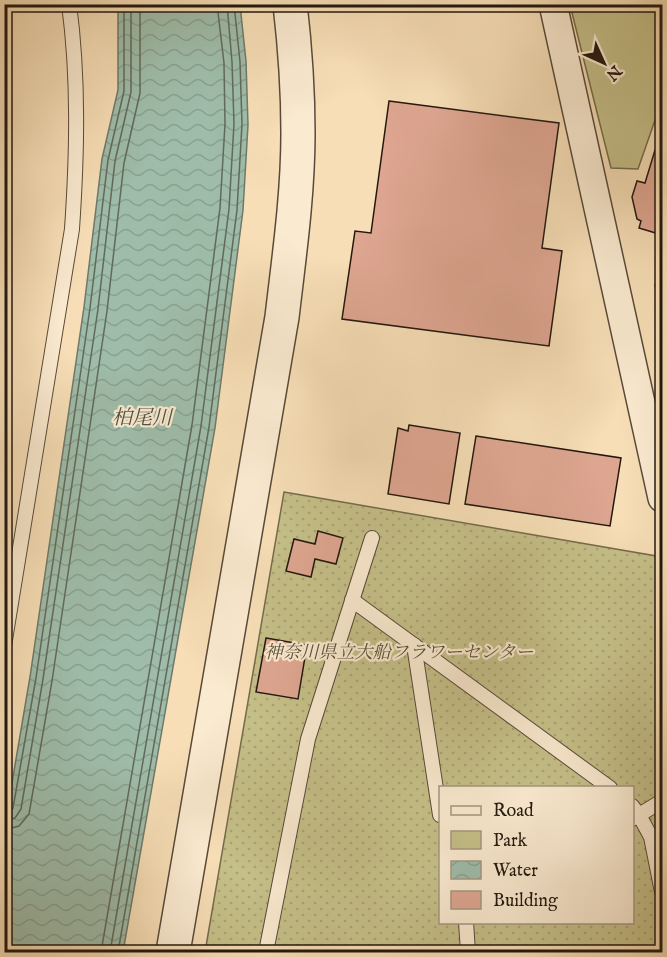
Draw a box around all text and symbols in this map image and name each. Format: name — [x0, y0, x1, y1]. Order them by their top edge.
north arrow — [574, 33, 634, 93]
text: N — [601, 60, 626, 84]
water label: 柏尾川 — [112, 406, 174, 431]
park label: 神奈川県立大船フラワーセンター — [265, 642, 533, 665]
legend — [439, 786, 634, 924]
text: Road — [493, 800, 534, 823]
text: Park — [493, 830, 528, 853]
text: Water — [493, 860, 538, 883]
text: Building — [493, 890, 558, 913]

